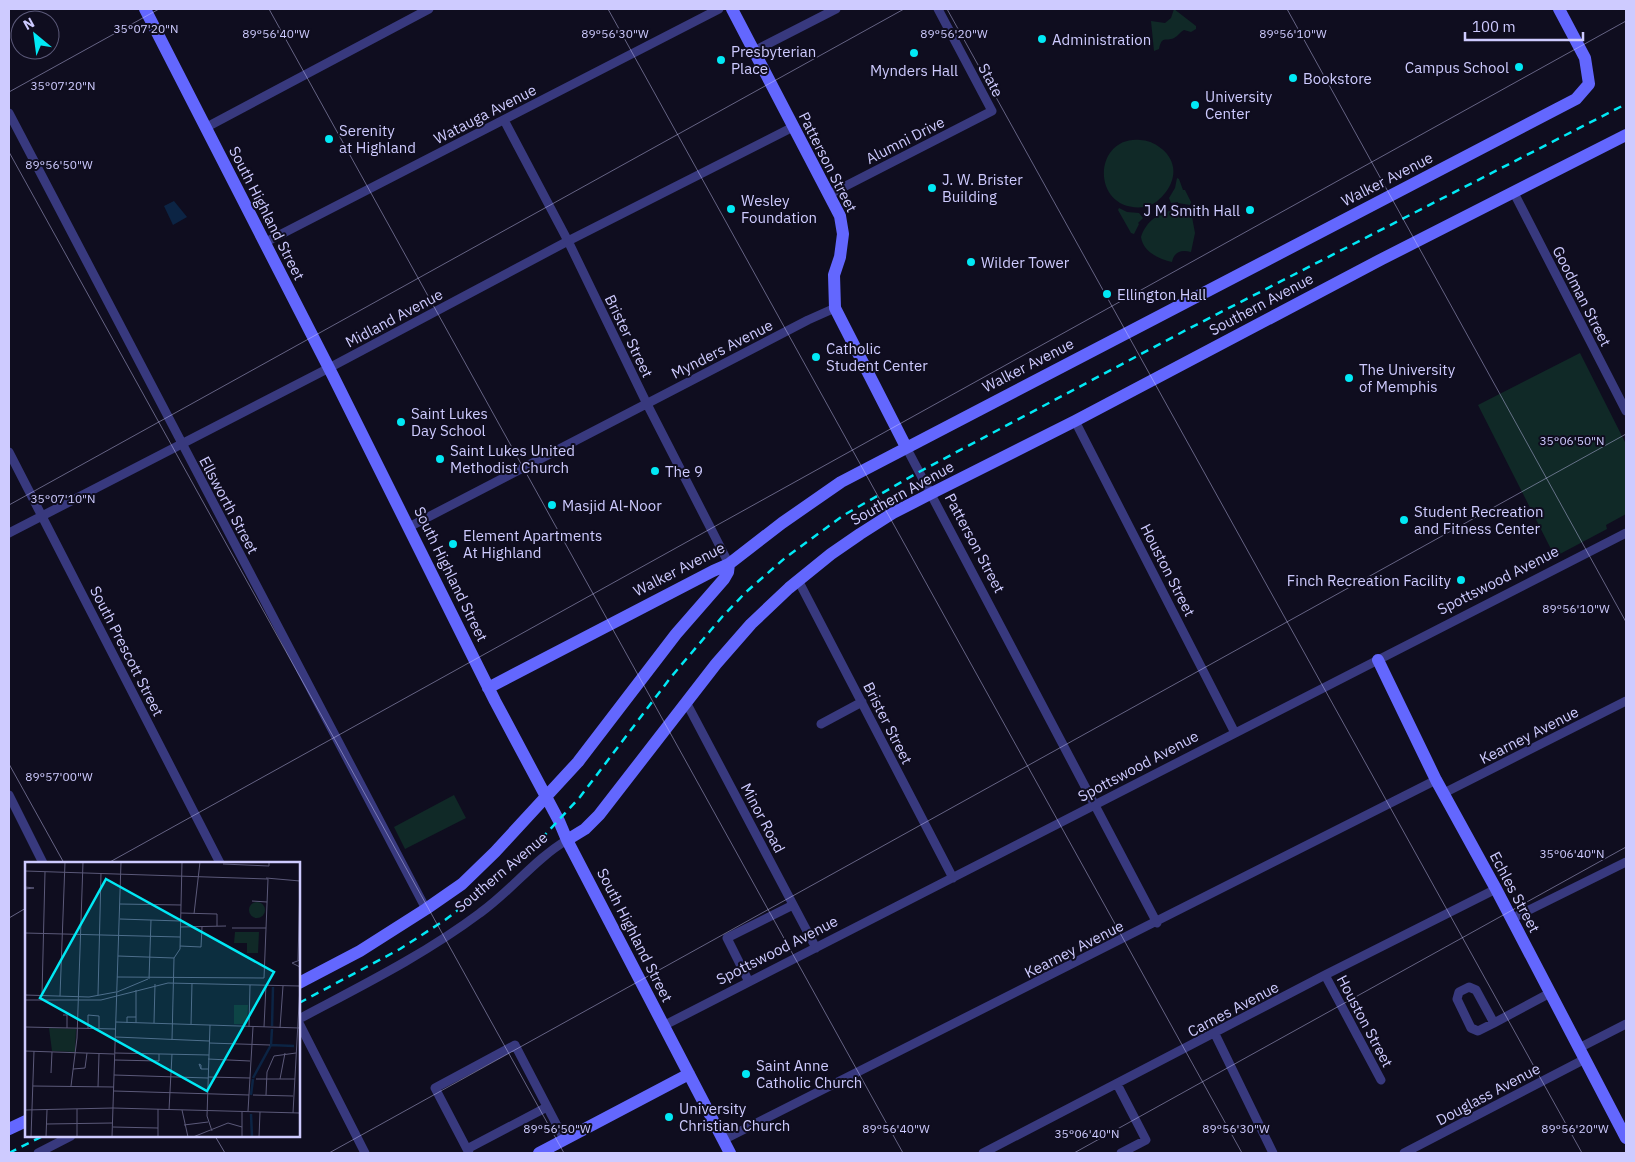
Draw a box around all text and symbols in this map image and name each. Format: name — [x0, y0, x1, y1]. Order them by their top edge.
north arrow — [10, 10, 60, 60]
scale bar — [1465, 10, 1582, 42]
text: N — [20, 13, 37, 34]
text: 100 m — [1472, 17, 1516, 36]
text: 35°07'20"N — [113, 21, 179, 36]
text: 89°56'40"W — [242, 26, 310, 41]
text: 89°56'30"W — [581, 26, 649, 41]
text: 89°56'20"W — [920, 26, 988, 41]
text: 89°56'10"W — [1259, 26, 1327, 41]
place label: Administration — [1052, 30, 1151, 49]
marker: Administration — [1036, 33, 1048, 45]
place label: Presbyterian Place — [731, 42, 816, 78]
marker: Mynders Hall — [908, 47, 920, 59]
marker: Presbyterian Place — [715, 54, 727, 66]
place label: Campus School — [1405, 58, 1509, 77]
street label: State — [974, 60, 1008, 100]
place label: Mynders Hall — [870, 61, 958, 80]
marker: Campus School — [1513, 61, 1525, 73]
place label: Bookstore — [1303, 69, 1372, 88]
marker: Bookstore — [1287, 72, 1299, 84]
text: 35°07'20"N — [30, 78, 96, 93]
street label: Watauga Avenue — [431, 80, 539, 148]
place label: University Center — [1205, 87, 1273, 123]
marker: University Center — [1189, 99, 1201, 111]
street label: Patterson Street — [795, 109, 861, 215]
street label: Alumni Drive — [862, 112, 948, 168]
place label: Serenity at Highland — [339, 121, 416, 157]
marker: Serenity at Highland — [323, 133, 335, 145]
street label: South Highland Street — [225, 143, 309, 283]
street label: Walker Avenue — [1338, 148, 1436, 210]
text: 89°56'50"W — [25, 157, 93, 172]
place label: J. W. Brister Building — [942, 170, 1023, 206]
marker: J. W. Brister Building — [926, 182, 938, 194]
place label: Wesley Foundation — [741, 191, 817, 227]
place label: J M Smith Hall — [1144, 201, 1240, 220]
marker: Wesley Foundation — [725, 203, 737, 215]
marker: J M Smith Hall — [1244, 204, 1256, 216]
street label: Goodman Street — [1549, 243, 1615, 349]
place label: Wilder Tower — [981, 253, 1070, 272]
marker: Wilder Tower — [965, 256, 977, 268]
street label: Southern Avenue — [1206, 269, 1316, 339]
street label: Midland Avenue — [342, 284, 446, 352]
place label: Ellington Hall — [1117, 285, 1206, 304]
marker: Ellington Hall — [1101, 288, 1113, 300]
street label: Brister Street — [601, 291, 657, 381]
street label: Mynders Avenue — [668, 315, 776, 383]
street label: Walker Avenue — [979, 334, 1077, 396]
place label: Catholic Student Center — [826, 339, 928, 375]
marker: Catholic Student Center — [810, 351, 822, 363]
place label: The University of Memphis — [1359, 360, 1456, 396]
marker: The University of Memphis — [1343, 372, 1355, 384]
place label: Saint Lukes Day School — [411, 404, 488, 440]
marker: Saint Lukes Day School — [395, 416, 407, 428]
text: 35°06'50"N — [1539, 433, 1605, 448]
place label: Saint Lukes United Methodist Church — [450, 441, 575, 477]
street label: Ellsworth Street — [195, 453, 263, 557]
marker: Saint Lukes United Methodist Church — [434, 453, 446, 465]
street label: Southern Avenue — [847, 457, 957, 529]
place label: The 9 — [665, 462, 703, 481]
marker: The 9 — [649, 465, 661, 477]
street label: Patterson Street — [941, 490, 1009, 596]
text: 35°07'10"N — [30, 491, 96, 506]
place label: Masjid Al-Noor — [562, 496, 662, 515]
marker: Masjid Al-Noor — [546, 499, 558, 511]
place label: Student Recreation and Fitness Center — [1414, 502, 1544, 538]
street label: South Highland Street — [410, 503, 492, 645]
marker: Student Recreation and Fitness Center — [1398, 514, 1410, 526]
street label: Houston Street — [1136, 520, 1200, 620]
place label: Element Apartments At Highland — [463, 526, 602, 562]
marker: Element Apartments At Highland — [447, 538, 459, 550]
street label: Walker Avenue — [630, 538, 728, 600]
street label: Spottswood Avenue — [1434, 541, 1562, 619]
place label: Finch Recreation Facility — [1287, 571, 1452, 590]
marker: Finch Recreation Facility — [1455, 574, 1467, 586]
street label: South Prescott Street — [86, 583, 168, 719]
text: 89°56'10"W — [1542, 601, 1610, 616]
street label: Brister Street — [859, 679, 917, 767]
street label: Kearney Avenue — [1476, 702, 1582, 768]
street label: Spottswood Avenue — [1074, 726, 1202, 806]
text: 89°57'00"W — [25, 769, 93, 784]
street label: Minor Road — [737, 780, 789, 856]
street label: Southern Avenue — [451, 828, 551, 916]
text: 35°06'40"N — [1539, 846, 1605, 861]
street label: Echles Street — [1486, 848, 1544, 936]
inset map — [25, 862, 300, 1137]
street label: South Highland Street — [593, 865, 677, 1005]
street label: Spottswood Avenue — [713, 911, 841, 989]
street label: Kearney Avenue — [1021, 916, 1127, 982]
street label: Houston Street — [1333, 972, 1397, 1070]
street label: Carnes Avenue — [1184, 977, 1282, 1041]
place label: Saint Anne Catholic Church — [756, 1056, 862, 1092]
street label: Douglass Avenue — [1433, 1059, 1543, 1129]
marker: Saint Anne Catholic Church — [740, 1068, 752, 1080]
place label: University Christian Church — [679, 1099, 790, 1135]
marker: University Christian Church — [663, 1111, 675, 1123]
text: 89°56'50"W — [523, 1121, 591, 1136]
text: 89°56'40"W — [862, 1121, 930, 1136]
text: 89°56'30"W — [1202, 1121, 1270, 1136]
text: 89°56'20"W — [1541, 1121, 1609, 1136]
text: 35°06'40"N — [1054, 1126, 1120, 1141]

